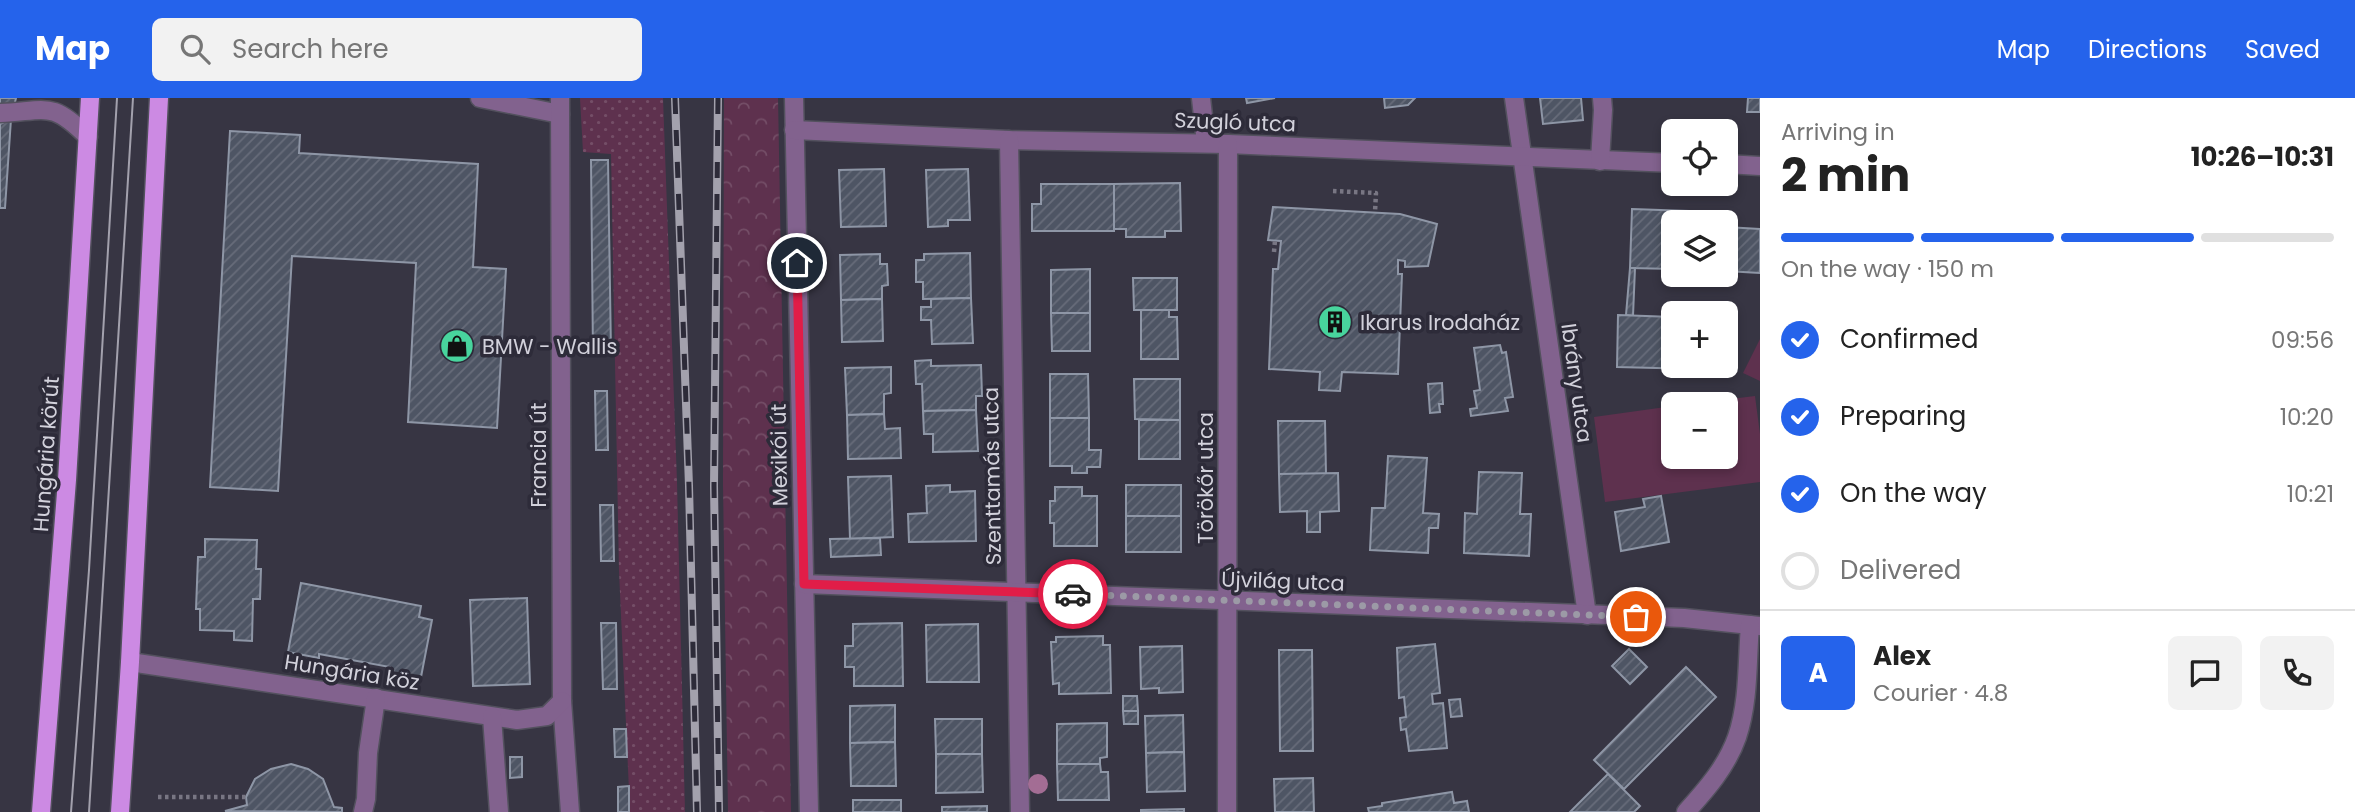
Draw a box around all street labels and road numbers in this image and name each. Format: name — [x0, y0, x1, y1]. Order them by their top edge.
street label: Szugló utca — [1174, 105, 1296, 139]
street label: Ibrány utca — [1554, 321, 1600, 445]
street label: Hungária körút — [26, 375, 66, 533]
street label: Szenttamás utca — [976, 387, 1008, 565]
street label: Francia út — [524, 403, 553, 507]
street label: Mexikói út — [764, 404, 794, 506]
street label: Törökőr utca — [1191, 412, 1220, 544]
street label: Újvilág utca — [1221, 564, 1345, 598]
street label: Hungária köz — [282, 647, 422, 697]

